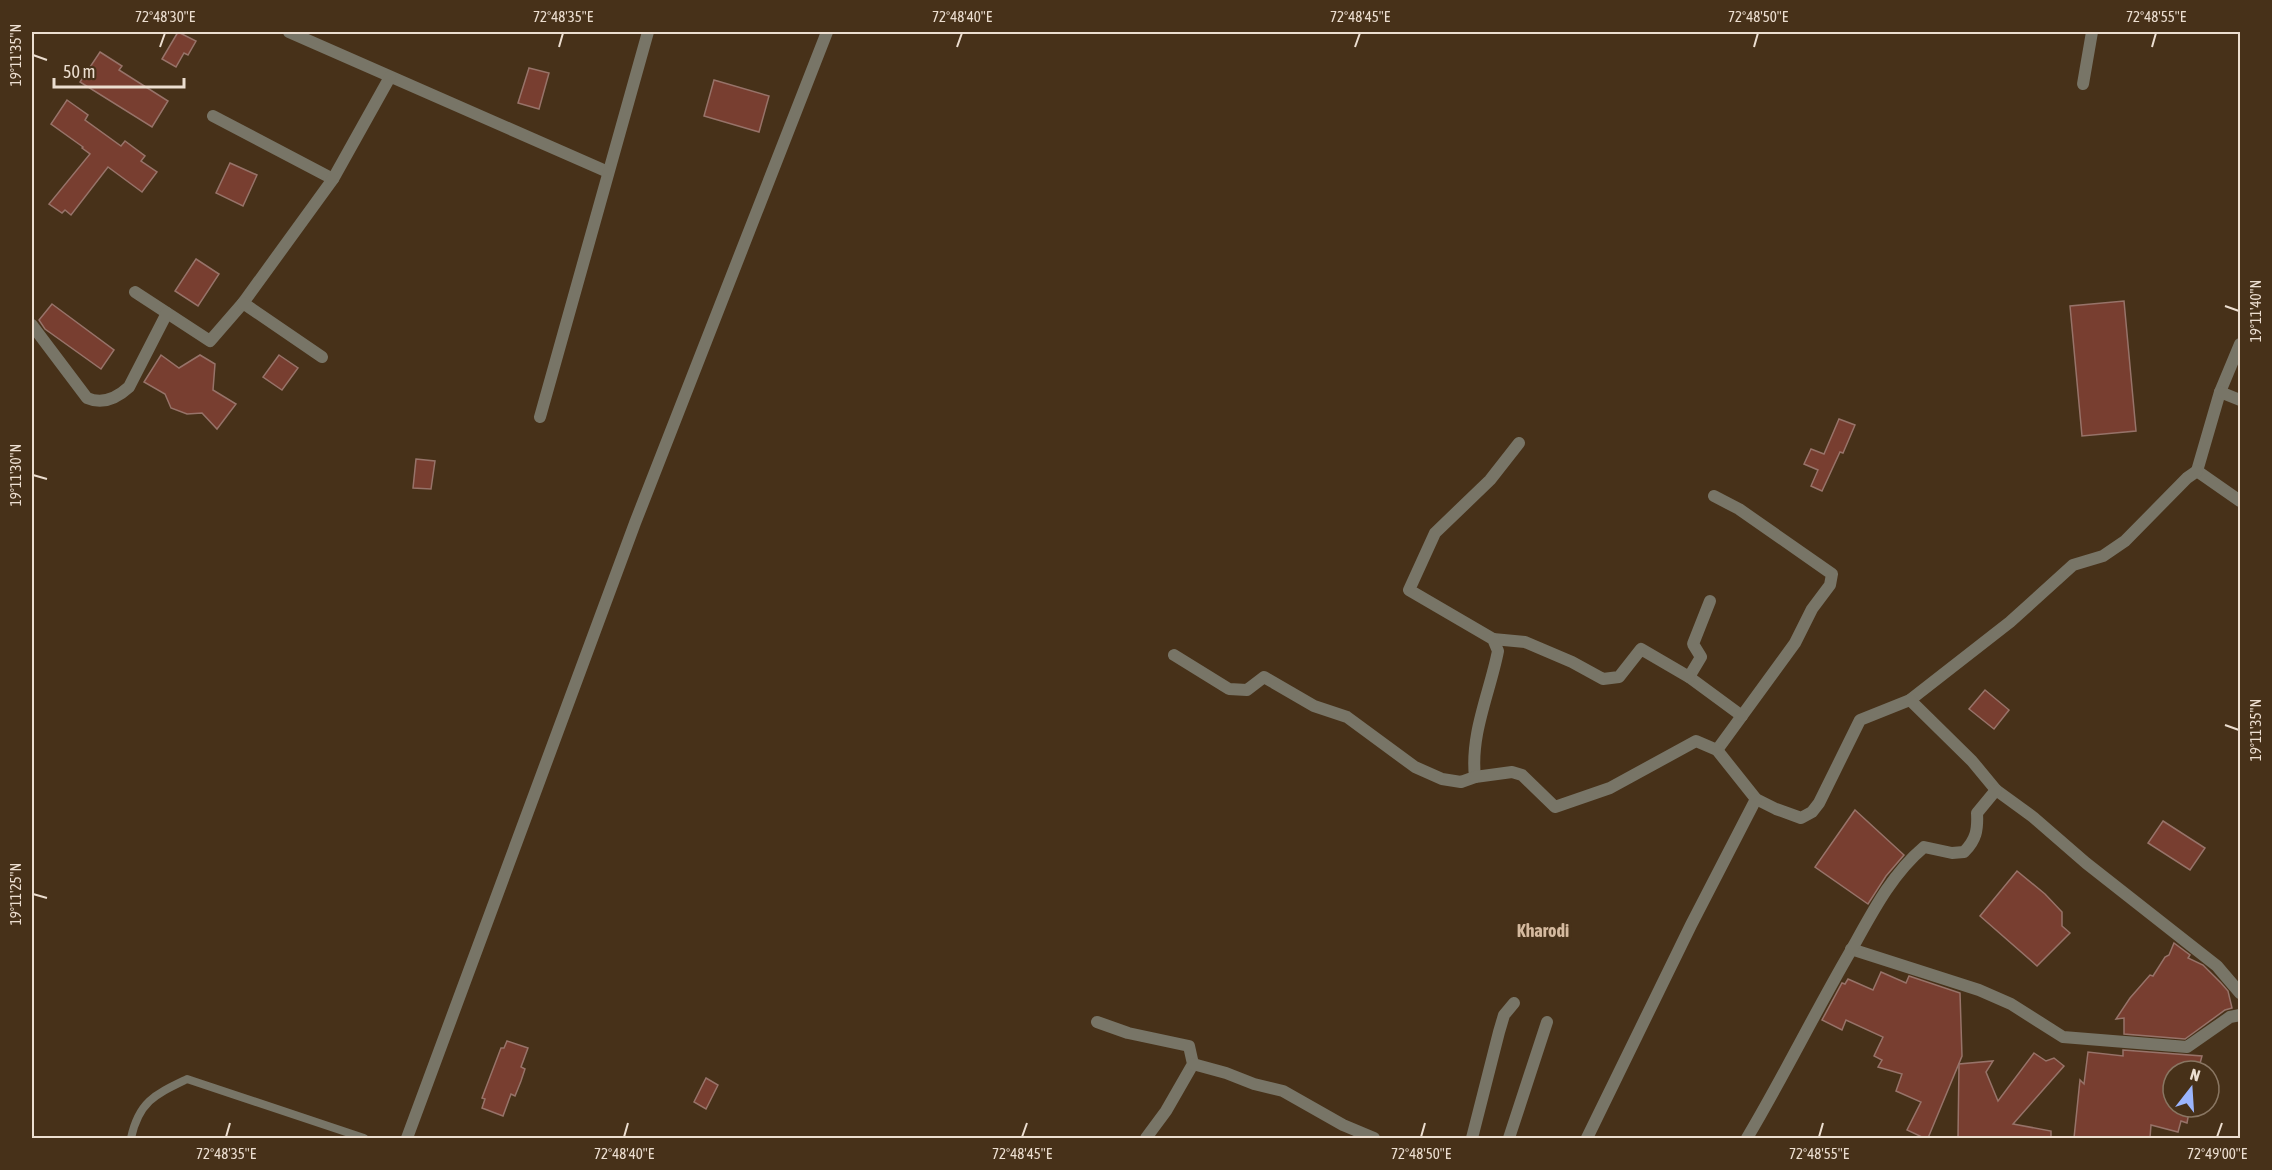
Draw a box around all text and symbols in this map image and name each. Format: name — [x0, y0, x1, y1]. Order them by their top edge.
text: 72°48'30"E — [135, 8, 196, 25]
text: 72°48'35"E — [533, 8, 594, 25]
text: 72°48'40"E — [932, 8, 993, 25]
text: 72°48'45"E — [1330, 8, 1391, 25]
text: 72°48'50"E — [1728, 8, 1789, 25]
text: 72°48'55"E — [2126, 8, 2187, 25]
text: 19°11'35"N — [7, 24, 24, 86]
scale bar — [54, 51, 184, 89]
text: 50 m — [63, 61, 95, 82]
text: 19°11'40"N — [2247, 280, 2264, 342]
text: 19°11'30"N — [7, 444, 24, 506]
text: 19°11'35"N — [2247, 699, 2264, 761]
text: 19°11'25"N — [7, 863, 24, 925]
district label: Kharodi — [1517, 920, 1569, 941]
north arrow — [2161, 1059, 2221, 1119]
text: N — [2188, 1065, 2203, 1085]
text: 72°48'35"E — [196, 1145, 257, 1162]
text: 72°48'40"E — [594, 1145, 655, 1162]
text: 72°48'45"E — [992, 1145, 1053, 1162]
text: 72°48'50"E — [1391, 1145, 1452, 1162]
text: 72°48'55"E — [1789, 1145, 1850, 1162]
text: 72°49'00"E — [2187, 1145, 2248, 1162]

